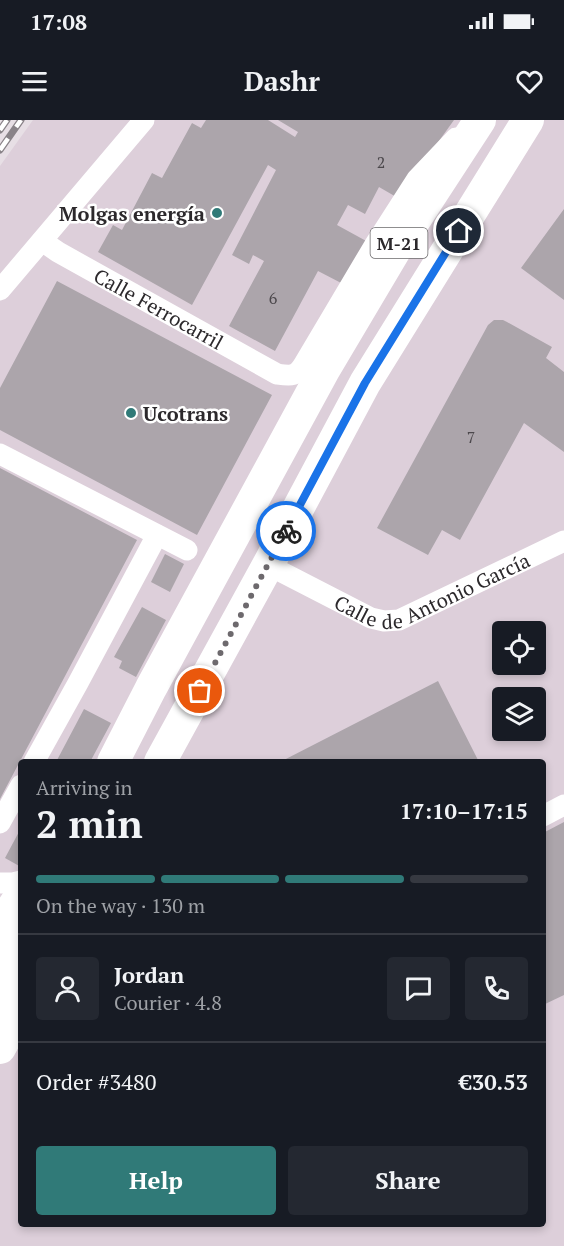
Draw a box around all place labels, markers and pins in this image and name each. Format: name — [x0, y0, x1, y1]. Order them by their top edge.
place label: Molgas energía — [59, 200, 205, 227]
pin — [433, 205, 484, 256]
marker: Molgas energía — [210, 206, 224, 220]
place label: Ucotrans — [143, 400, 228, 427]
marker: Ucotrans — [124, 406, 138, 420]
pin — [174, 665, 225, 716]

